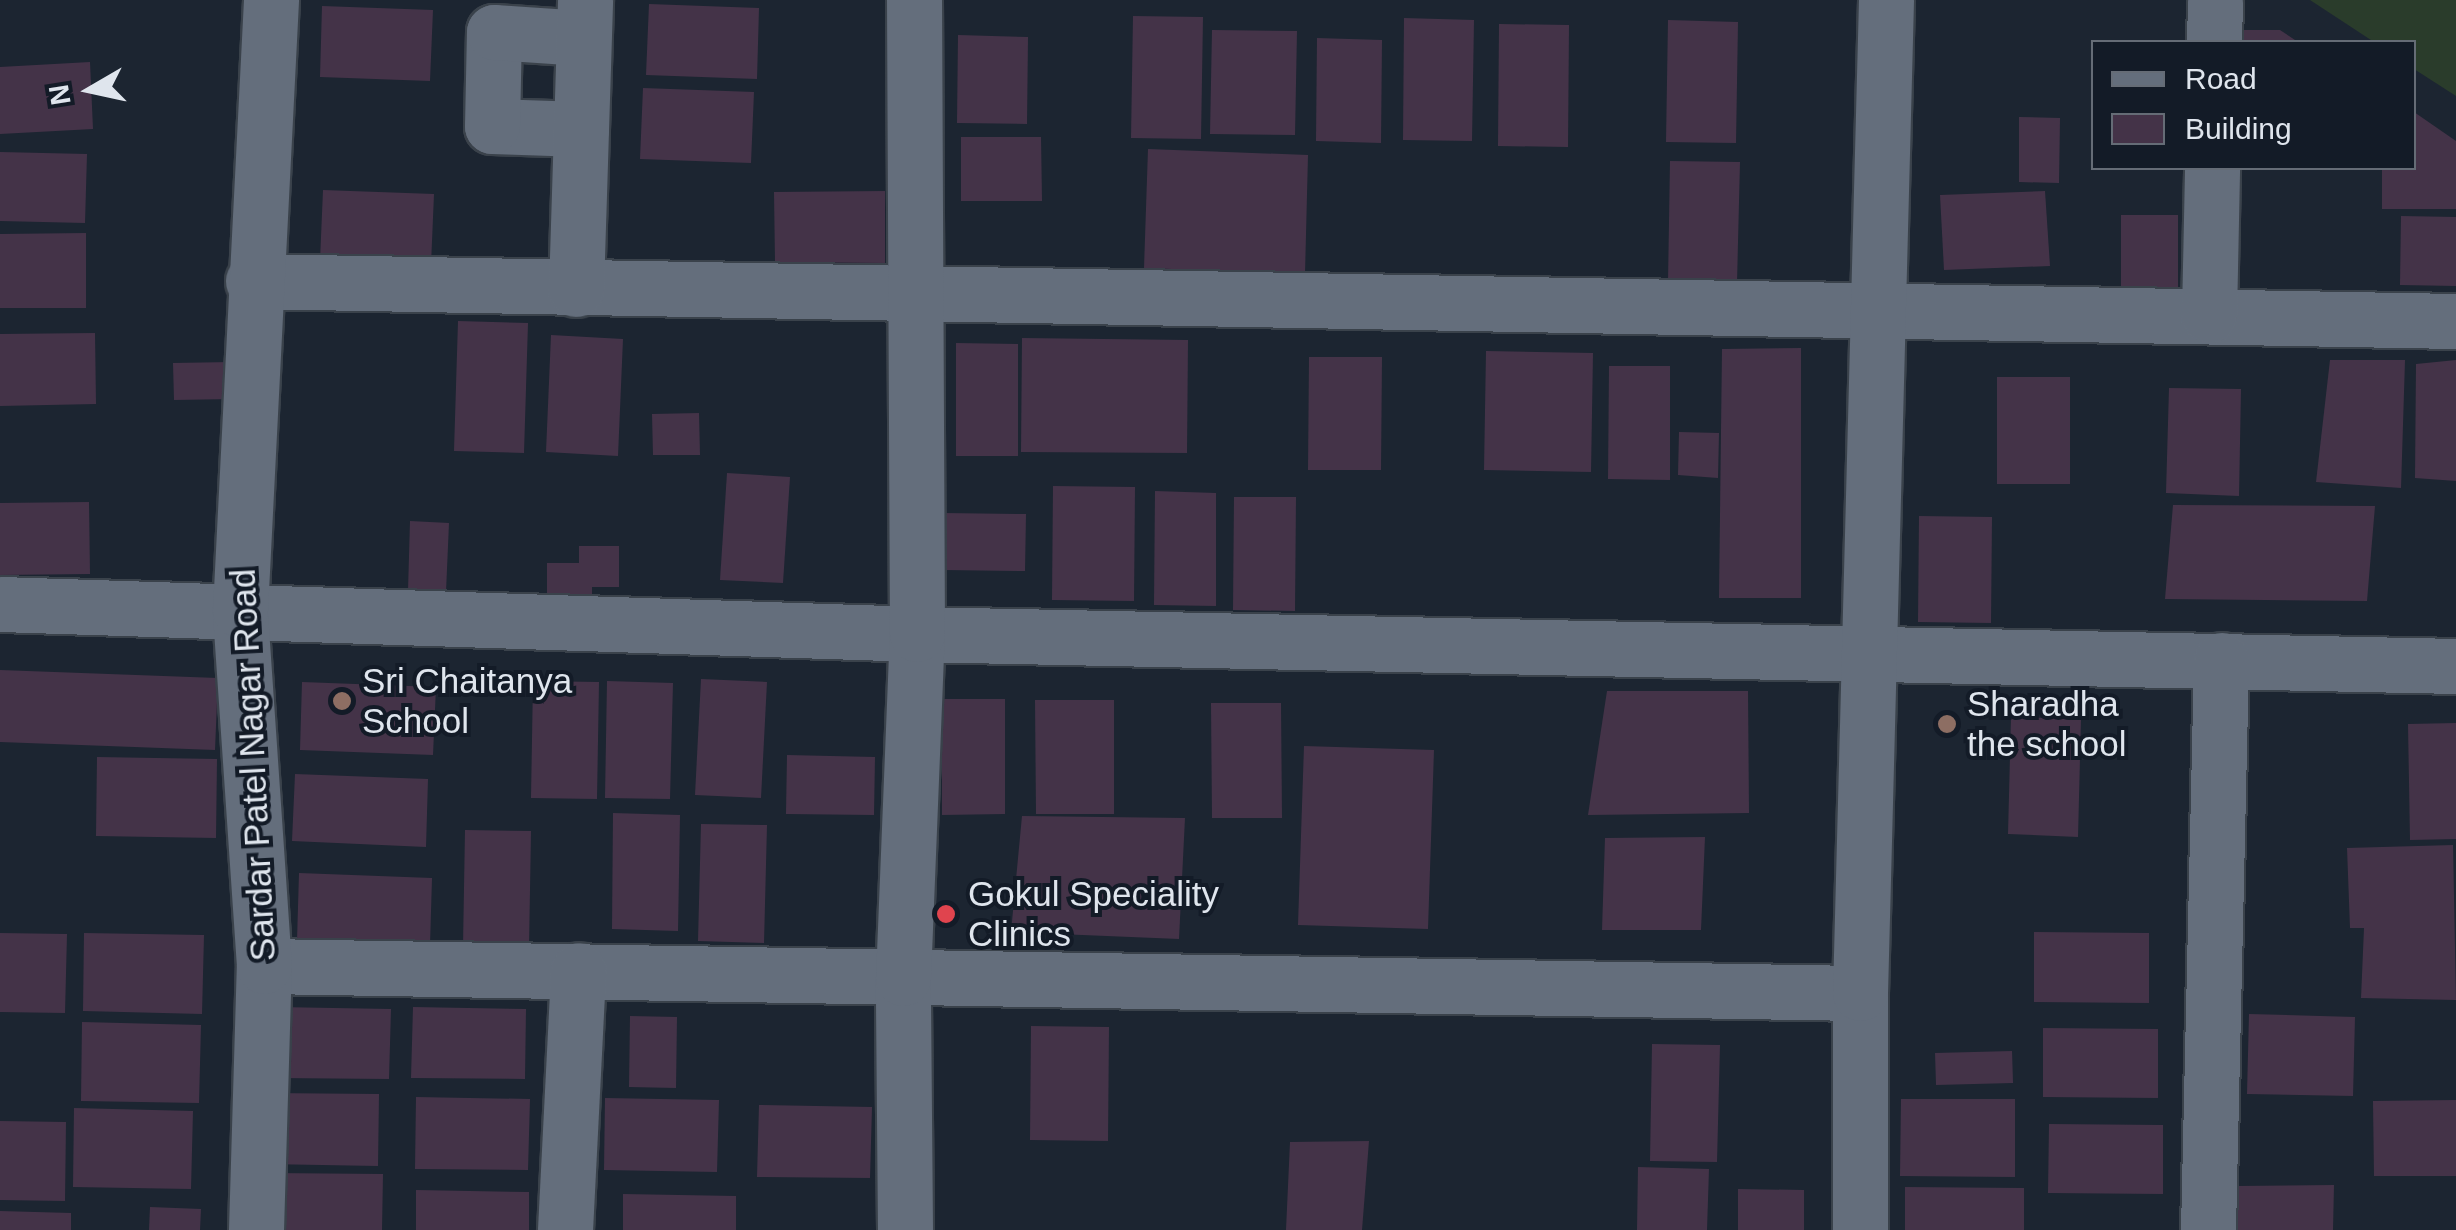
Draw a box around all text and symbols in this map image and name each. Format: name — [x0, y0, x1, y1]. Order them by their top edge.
north arrow — [40, 40, 140, 140]
legend — [2091, 40, 2416, 170]
text: Road — [2185, 62, 2257, 95]
text: N — [43, 82, 77, 107]
text: Building — [2185, 112, 2292, 145]
street label: Sardar Patel Nagar Road — [222, 568, 284, 962]
place label: Sri Chaitanya School — [362, 660, 572, 742]
place label: Sharadha the school — [1967, 683, 2127, 765]
marker: Sri Chaitanya School — [331, 690, 353, 712]
marker: Sharadha the school — [1936, 713, 1958, 735]
place label: Gokul Speciality Clinics — [968, 873, 1219, 955]
marker: Gokul Speciality Clinics — [933, 901, 959, 927]

